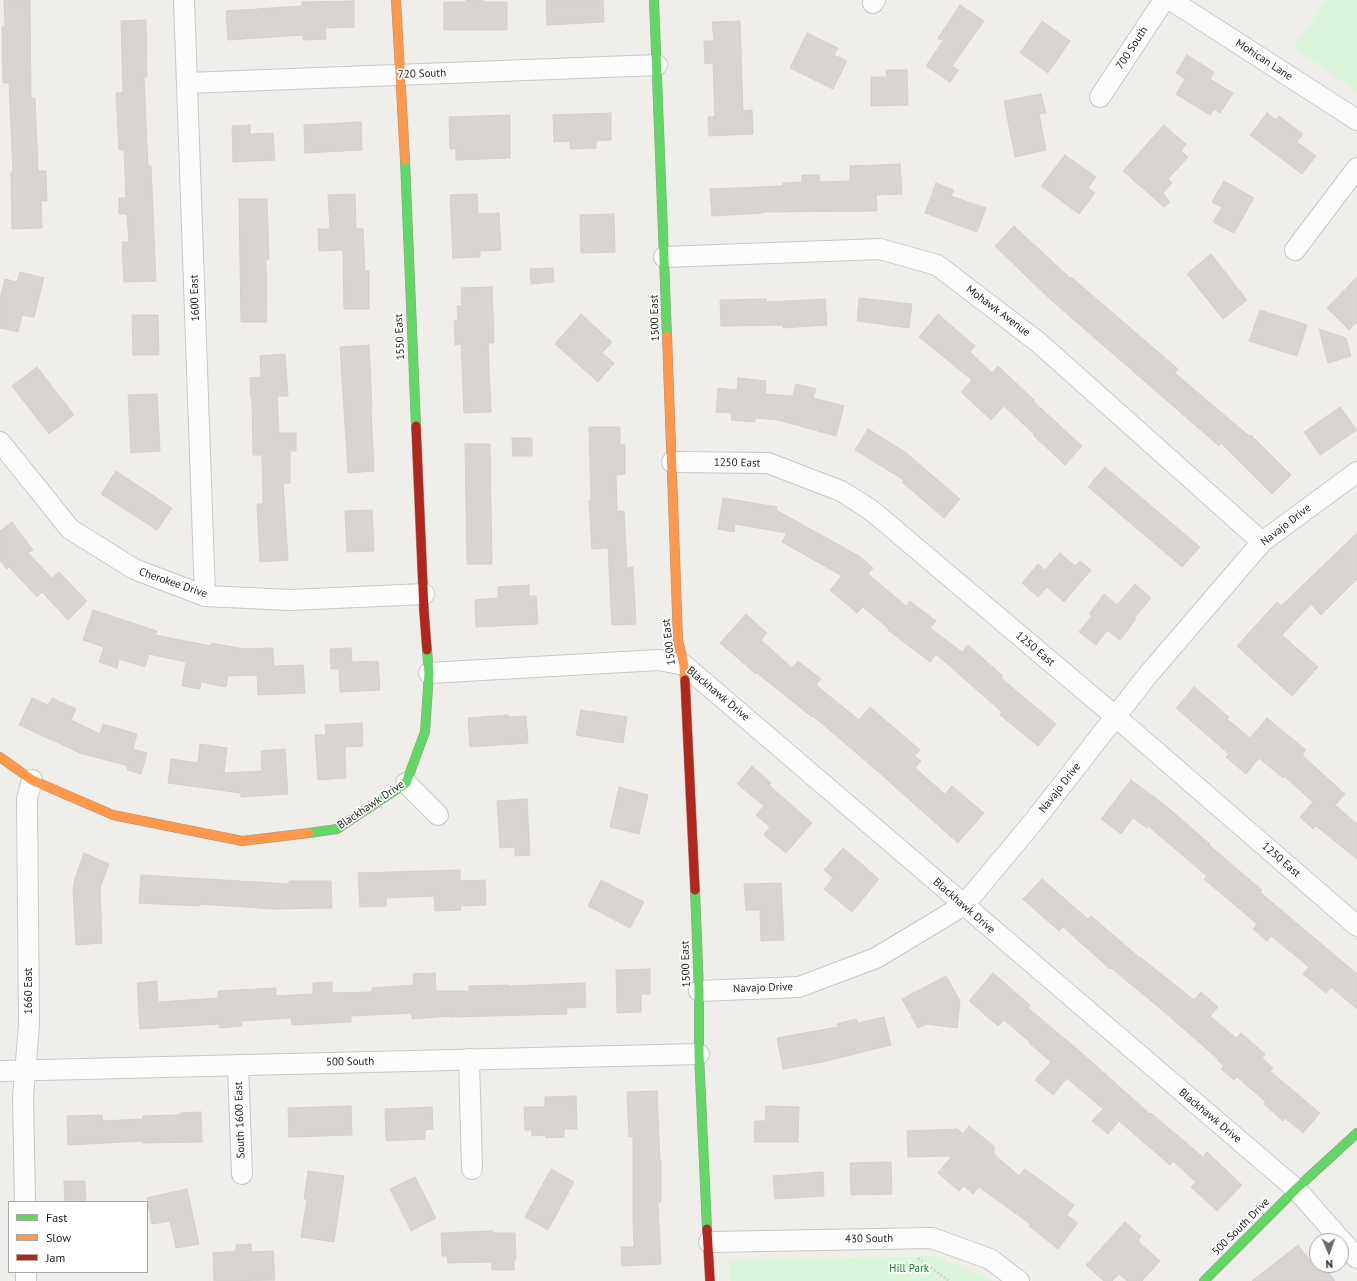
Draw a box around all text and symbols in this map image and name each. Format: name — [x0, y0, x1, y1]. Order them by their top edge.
street label: 700 South — [1113, 24, 1151, 72]
street label: Mohican Lane — [1233, 37, 1295, 83]
street label: 720 South — [398, 67, 446, 81]
street label: 1600 East — [188, 274, 202, 322]
street label: Mohawk Avenue — [963, 283, 1033, 339]
street label: 1500 East — [648, 294, 662, 342]
street label: 1550 East — [392, 313, 408, 361]
street label: 1250 East — [714, 456, 760, 470]
street label: Navajo Drive — [1258, 501, 1314, 549]
street label: Cherokee Drive — [137, 565, 209, 601]
street label: 1500 East — [660, 618, 678, 666]
street label: 1250 East — [1013, 629, 1057, 669]
street label: Blackhawk Drive — [684, 664, 752, 724]
street label: Navajo Drive — [1036, 760, 1084, 816]
street label: Blackhawk Drive — [335, 778, 407, 832]
street label: 1250 East — [1259, 840, 1303, 880]
street label: Blackhawk Drive — [930, 876, 998, 936]
street label: 1500 East — [679, 940, 693, 988]
street label: 1660 East — [22, 968, 36, 1014]
street label: Navajo Drive — [733, 980, 793, 996]
street label: 500 South — [326, 1055, 374, 1069]
street label: South 1600 East — [232, 1081, 248, 1159]
street label: Blackhawk Drive — [1176, 1086, 1244, 1146]
street label: 500 South Drive — [1209, 1195, 1273, 1259]
legend — [8, 1201, 148, 1273]
text: Fast — [46, 1210, 67, 1225]
text: Slow — [46, 1230, 71, 1245]
street label: 430 South — [845, 1232, 893, 1246]
north arrow — [1309, 1233, 1349, 1273]
text: Jam — [46, 1250, 65, 1265]
text: N — [1326, 1257, 1333, 1271]
park label: Hill Park — [889, 1262, 929, 1276]

